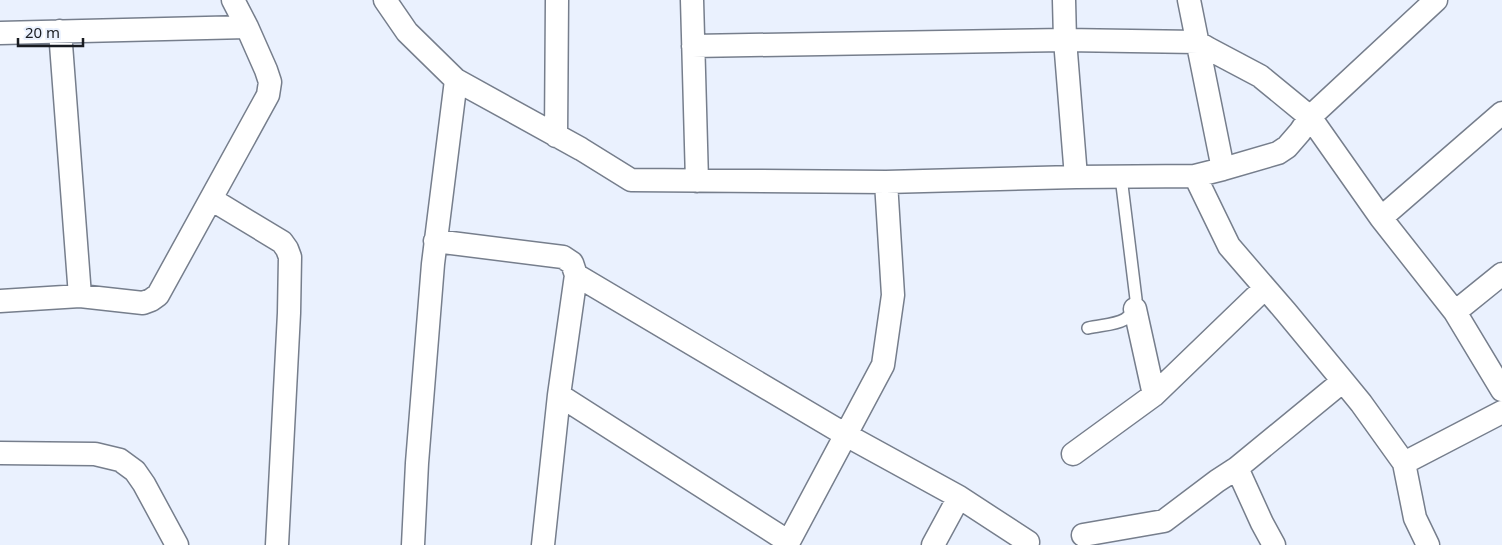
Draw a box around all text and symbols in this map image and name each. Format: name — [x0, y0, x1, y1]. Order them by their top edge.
scale bar — [18, 15, 82, 47]
text: 20 m — [25, 22, 60, 42]

